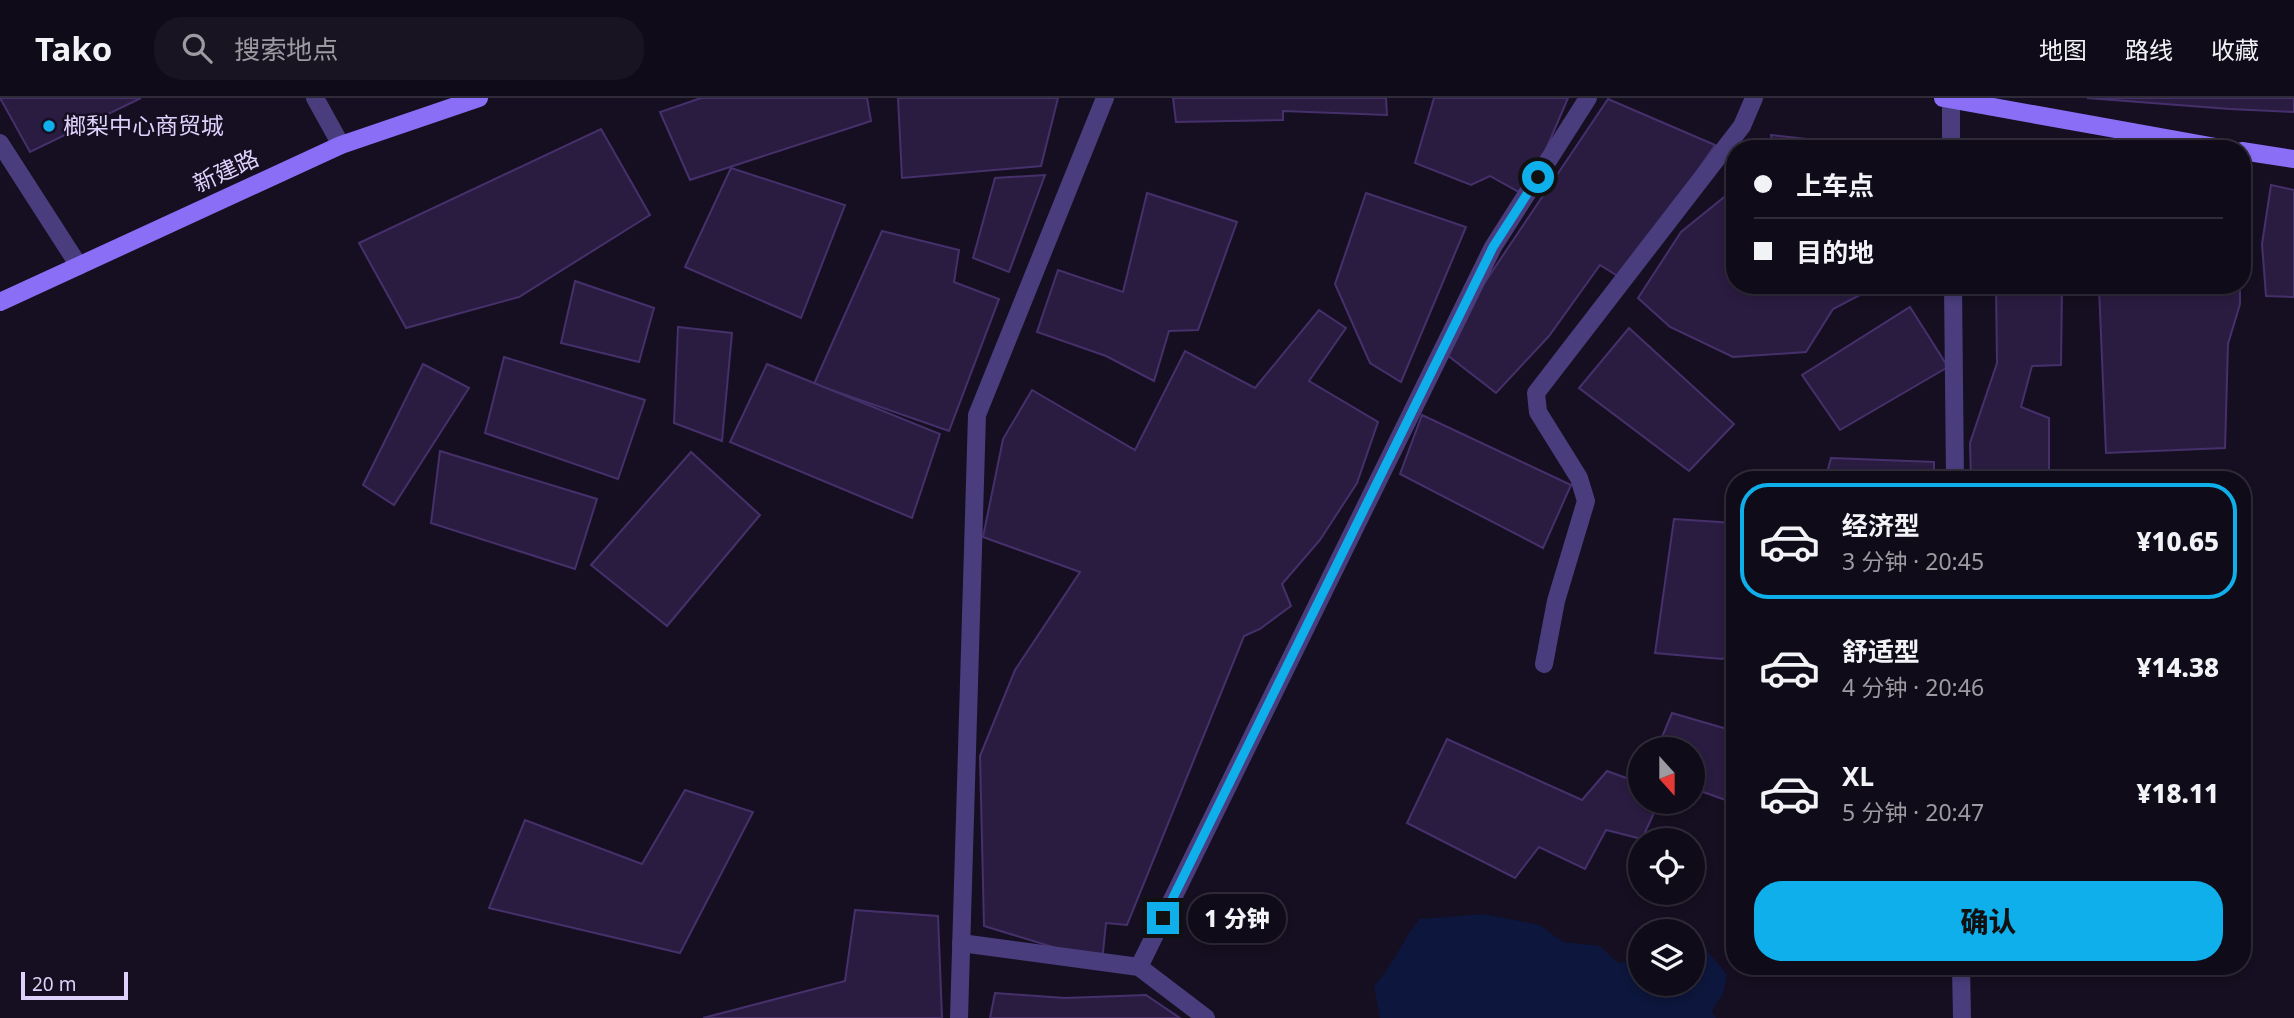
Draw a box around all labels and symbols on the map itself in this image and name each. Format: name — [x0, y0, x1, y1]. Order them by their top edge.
place label: 榔梨中心商贸城 — [63, 109, 224, 141]
marker: 榔梨中心商贸城 — [41, 118, 57, 134]
street label: 新建路 — [188, 141, 264, 199]
route start — [1522, 161, 1554, 193]
north arrow — [1628, 737, 1704, 814]
callout: 1 分钟 — [1188, 894, 1286, 942]
route end — [1147, 902, 1179, 934]
scale bar — [21, 969, 128, 1001]

